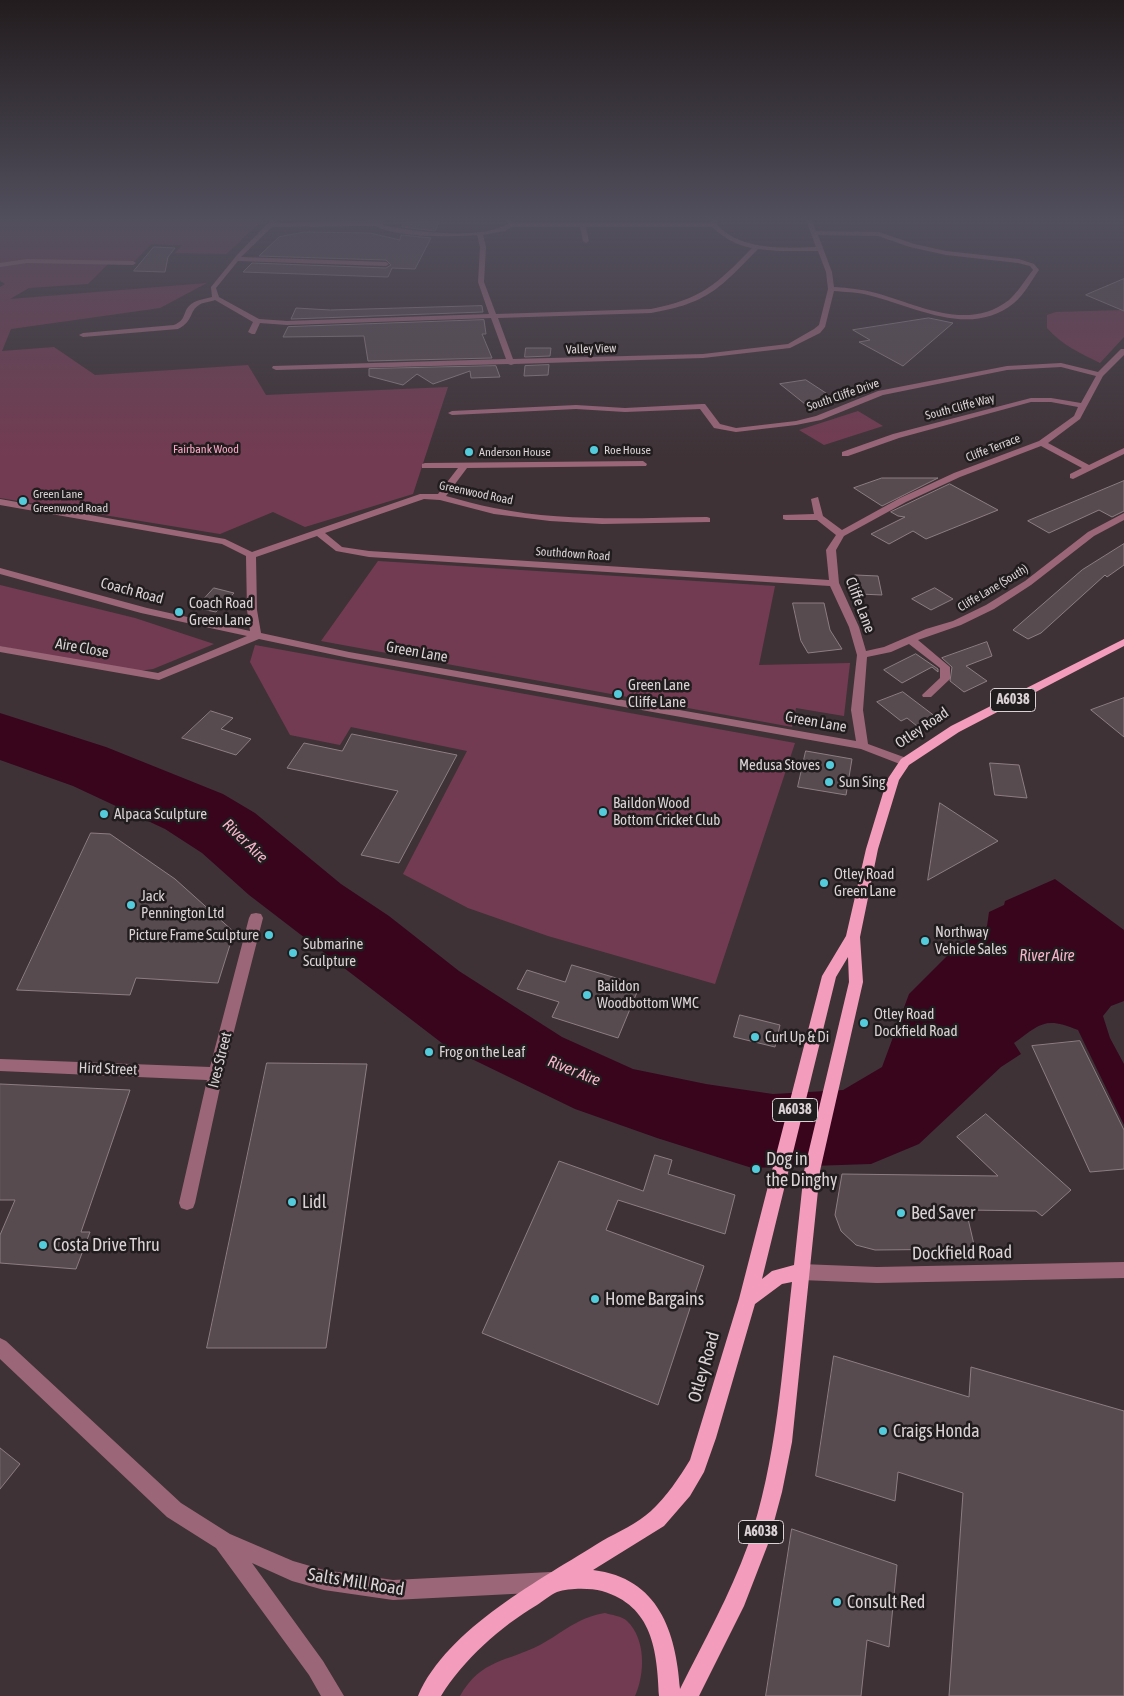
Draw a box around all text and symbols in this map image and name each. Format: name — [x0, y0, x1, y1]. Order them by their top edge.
street label: Valley View — [566, 341, 616, 357]
street label: South Cliffe Drive — [805, 376, 881, 414]
street label: South Cliffe Way — [924, 391, 996, 423]
street label: Cliffe Terrace — [964, 431, 1022, 465]
park label: Fairbank Wood — [173, 442, 239, 456]
place label: Roe House — [604, 443, 651, 457]
marker: Roe House — [588, 444, 600, 456]
place label: Anderson House — [479, 445, 551, 459]
marker: Anderson House — [463, 446, 475, 458]
street label: Greenwood Road — [438, 478, 514, 508]
place label: Green Lane Greenwood Road — [33, 487, 108, 515]
marker: Green Lane Greenwood Road — [17, 495, 29, 507]
street label: Southdown Road — [535, 544, 611, 564]
street label: Cliffe Lane (South) — [955, 561, 1031, 615]
street label: Coach Road — [99, 574, 165, 608]
street label: Cliffe Lane — [841, 575, 879, 635]
place label: Coach Road Green Lane — [189, 594, 253, 629]
marker: Coach Road Green Lane — [173, 606, 185, 618]
street label: Aire Close — [54, 634, 110, 662]
street label: Green Lane — [385, 638, 449, 666]
place label: Green Lane Cliffe Lane — [628, 676, 690, 711]
marker: Green Lane Cliffe Lane — [612, 688, 624, 700]
road number: A6038 — [990, 688, 1036, 712]
street label: Otley Road — [892, 704, 952, 752]
street label: Green Lane — [784, 708, 848, 736]
place label: Medusa Stoves — [739, 756, 820, 774]
marker: Medusa Stoves — [824, 759, 836, 771]
place label: Sun Sing — [839, 773, 885, 791]
marker: Sun Sing — [823, 776, 835, 788]
place label: Baildon Wood Bottom Cricket Club — [613, 794, 720, 829]
place label: Alpaca Sculpture — [114, 805, 207, 823]
marker: Baildon Wood Bottom Cricket Club — [597, 806, 609, 818]
marker: Alpaca Sculpture — [98, 808, 110, 820]
water label: River Aire — [218, 815, 272, 867]
place label: Otley Road Green Lane — [834, 865, 896, 900]
marker: Otley Road Green Lane — [818, 877, 830, 889]
place label: Jack Pennington Ltd — [141, 887, 224, 922]
marker: Jack Pennington Ltd — [125, 899, 137, 911]
place label: Northway Vehicle Sales — [935, 923, 1007, 958]
place label: Picture Frame Sculpture — [129, 926, 259, 944]
marker: Picture Frame Sculpture — [263, 929, 275, 941]
place label: Submarine Sculpture — [303, 935, 363, 970]
marker: Northway Vehicle Sales — [919, 935, 931, 947]
water label: River Aire — [1019, 946, 1075, 966]
marker: Submarine Sculpture — [287, 947, 299, 959]
place label: Baildon Woodbottom WMC — [597, 977, 699, 1012]
marker: Baildon Woodbottom WMC — [581, 989, 593, 1001]
place label: Otley Road Dockfield Road — [874, 1005, 958, 1040]
marker: Otley Road Dockfield Road — [858, 1017, 870, 1029]
place label: Curl Up & Di — [765, 1028, 829, 1046]
street label: Ives Street — [204, 1030, 236, 1090]
marker: Curl Up & Di — [749, 1031, 761, 1043]
place label: Frog on the Leaf — [439, 1043, 525, 1061]
marker: Frog on the Leaf — [423, 1046, 435, 1058]
water label: River Aire — [545, 1052, 603, 1090]
street label: Hird Street — [78, 1059, 138, 1079]
road number: A6038 — [772, 1098, 818, 1122]
place label: Dog in the Dinghy — [766, 1148, 837, 1190]
marker: Dog in the Dinghy — [750, 1163, 762, 1175]
place label: Lidl — [302, 1191, 326, 1213]
marker: Lidl — [286, 1196, 298, 1208]
place label: Bed Saver — [911, 1202, 975, 1224]
marker: Bed Saver — [895, 1207, 907, 1219]
place label: Costa Drive Thru — [53, 1234, 160, 1256]
marker: Costa Drive Thru — [37, 1239, 49, 1251]
street label: Dockfield Road — [912, 1241, 1012, 1265]
place label: Home Bargains — [605, 1288, 704, 1310]
marker: Home Bargains — [589, 1293, 601, 1305]
street label: Otley Road — [684, 1329, 724, 1405]
place label: Craigs Honda — [893, 1420, 980, 1442]
marker: Craigs Honda — [877, 1425, 889, 1437]
road number: A6038 — [738, 1520, 784, 1544]
street label: Salts Mill Road — [306, 1564, 406, 1600]
place label: Consult Red — [847, 1591, 925, 1613]
marker: Consult Red — [831, 1596, 843, 1608]

